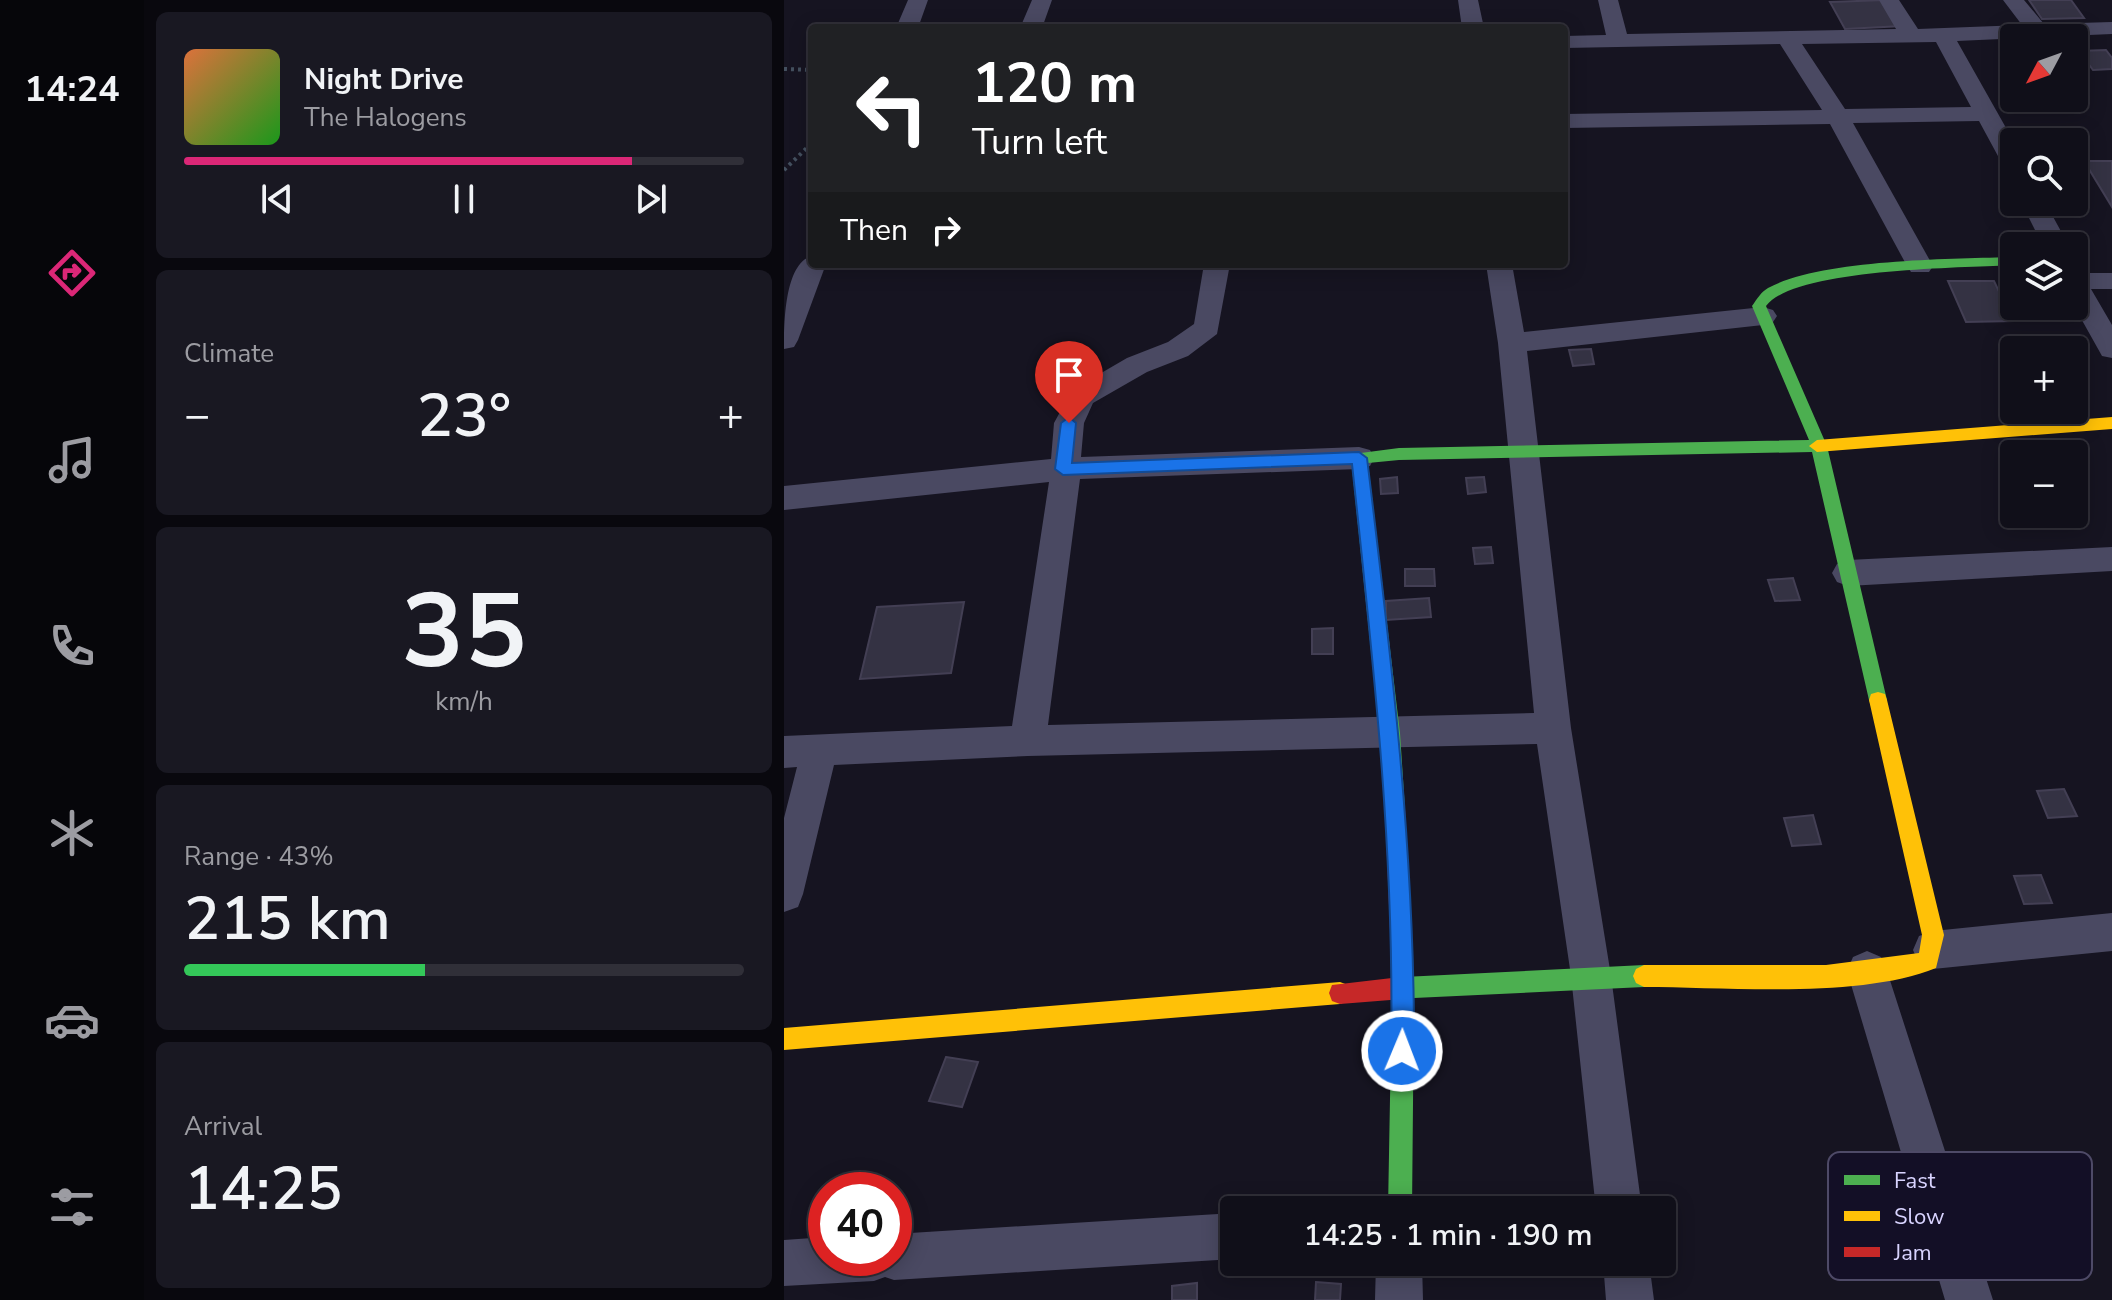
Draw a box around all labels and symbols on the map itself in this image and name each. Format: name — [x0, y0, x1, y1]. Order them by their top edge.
north arrow — [2000, 24, 2088, 112]
pin — [1035, 341, 1103, 423]
position arrow — [1360, 1009, 1444, 1093]
legend — [1828, 1152, 2092, 1280]
text: Fast — [1894, 1166, 1936, 1196]
speed limit sign: 40 — [808, 1172, 912, 1276]
text: Slow — [1894, 1202, 1945, 1232]
text: Jam — [1893, 1238, 1932, 1268]

